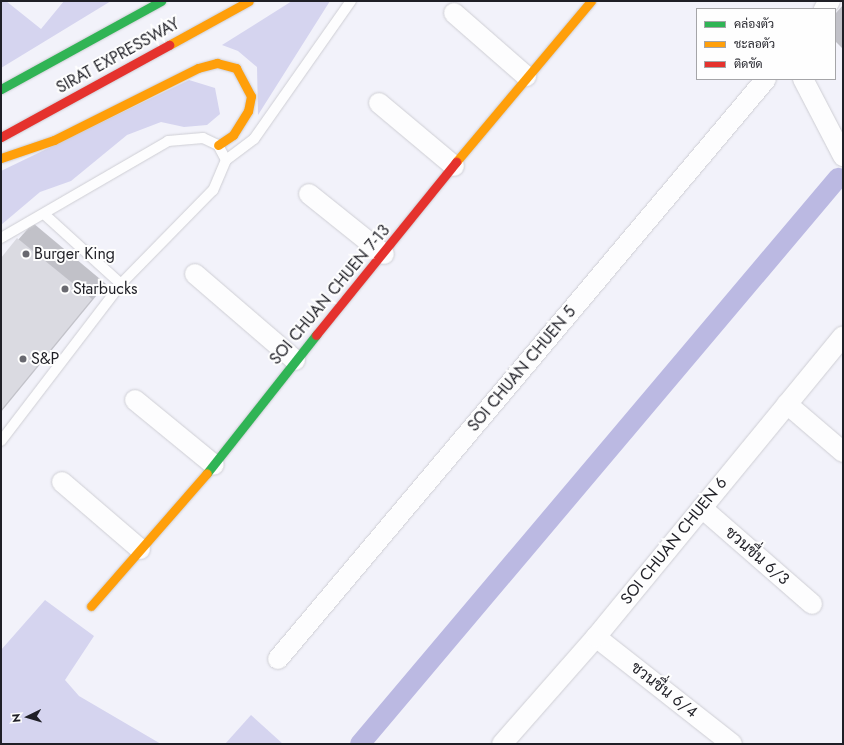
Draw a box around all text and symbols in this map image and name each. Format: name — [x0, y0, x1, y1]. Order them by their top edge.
legend — [696, 8, 836, 80]
street label: SIRAT EXPRESSWAY — [53, 14, 183, 98]
text: คล่องตัว — [734, 15, 774, 33]
text: ชะลอตัว — [734, 35, 775, 53]
text: ติดขัด — [734, 55, 763, 73]
street label: SOI CHUAN CHUEN 7-13 — [266, 221, 394, 369]
place label: Burger King — [34, 244, 115, 264]
marker: Burger King — [21, 249, 31, 259]
place label: Starbucks — [73, 279, 137, 299]
marker: Starbucks — [60, 284, 70, 294]
street label: SOI CHUAN CHUEN 5 — [464, 302, 580, 436]
place label: S&P — [31, 349, 59, 369]
marker: S&P — [18, 354, 28, 364]
street label: SOI CHUAN CHUEN 6 — [617, 474, 731, 608]
street label: ชวนชื่น 6/3 — [721, 523, 793, 589]
street label: ชวนชื่น 6/4 — [627, 658, 701, 722]
north arrow — [8, 697, 48, 737]
text: N — [8, 713, 24, 723]

